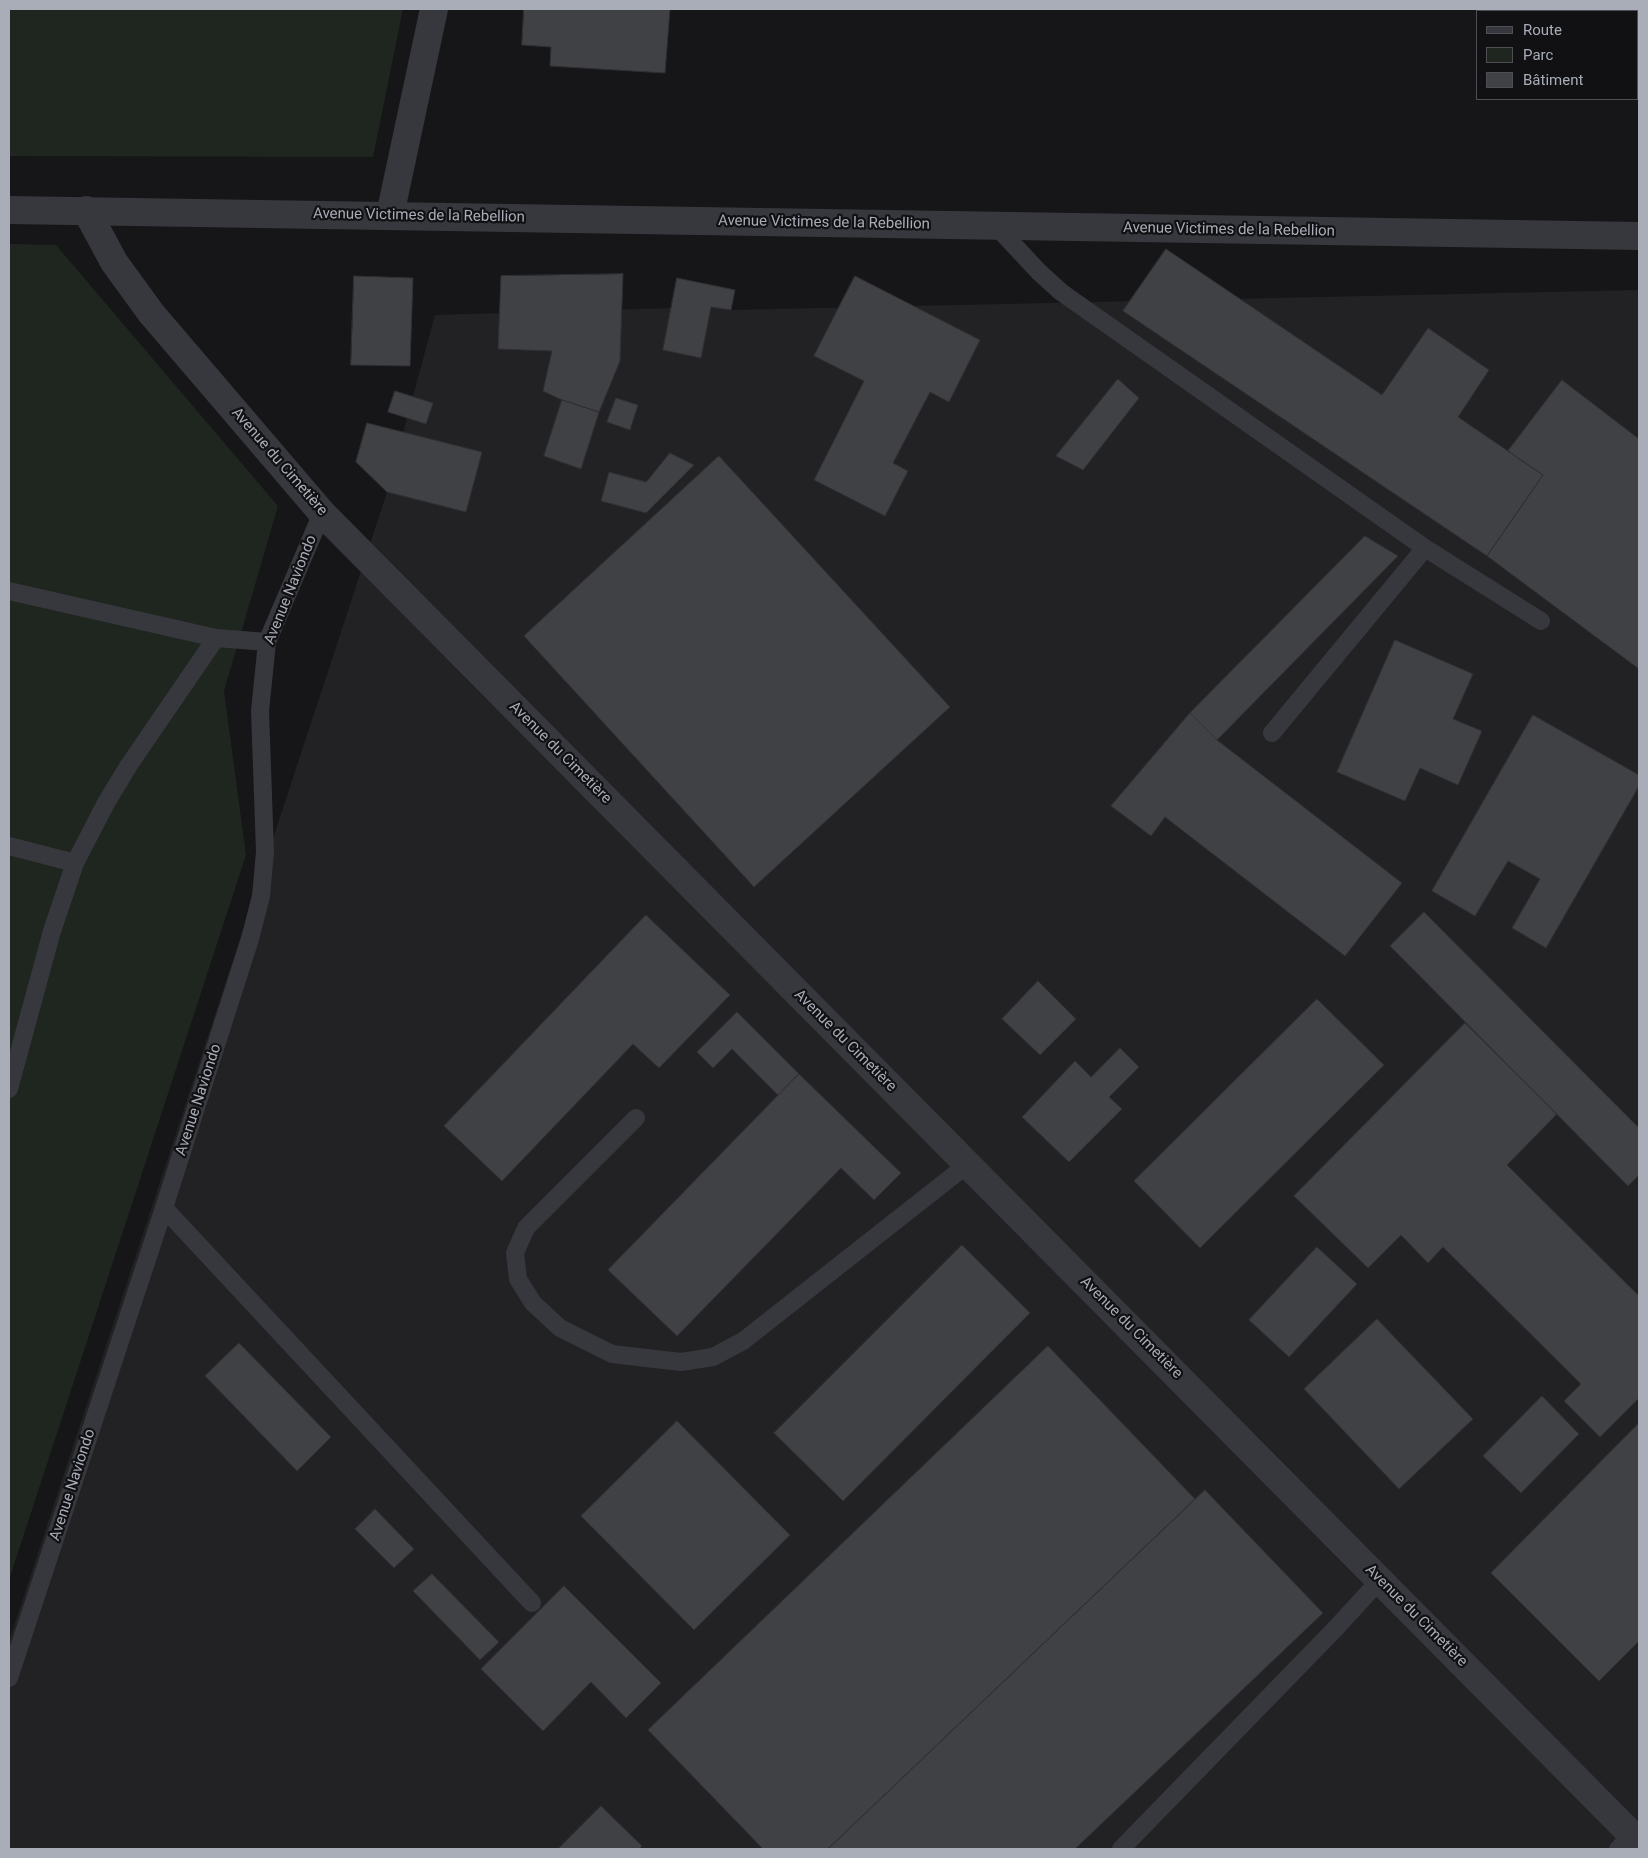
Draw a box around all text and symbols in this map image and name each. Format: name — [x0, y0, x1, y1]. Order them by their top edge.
legend — [1476, 10, 1638, 100]
text: Route — [1523, 21, 1562, 39]
text: Parc — [1523, 46, 1553, 64]
text: Bâtiment — [1523, 71, 1583, 89]
street label: Avenue Victimes de la Rebellion — [313, 205, 525, 227]
street label: Avenue Victimes de la Rebellion — [718, 212, 930, 234]
street label: Avenue Victimes de la Rebellion — [1123, 219, 1335, 241]
street label: Avenue du Cimetière — [227, 404, 331, 520]
street label: Avenue Naviondo — [261, 533, 321, 647]
street label: Avenue du Cimetière — [505, 698, 615, 808]
street label: Avenue du Cimetière — [790, 986, 900, 1096]
street label: Avenue Naviondo — [172, 1042, 226, 1158]
street label: Avenue du Cimetière — [1076, 1273, 1186, 1383]
street label: Avenue Naviondo — [46, 1427, 100, 1543]
street label: Avenue du Cimetière — [1361, 1561, 1471, 1671]

